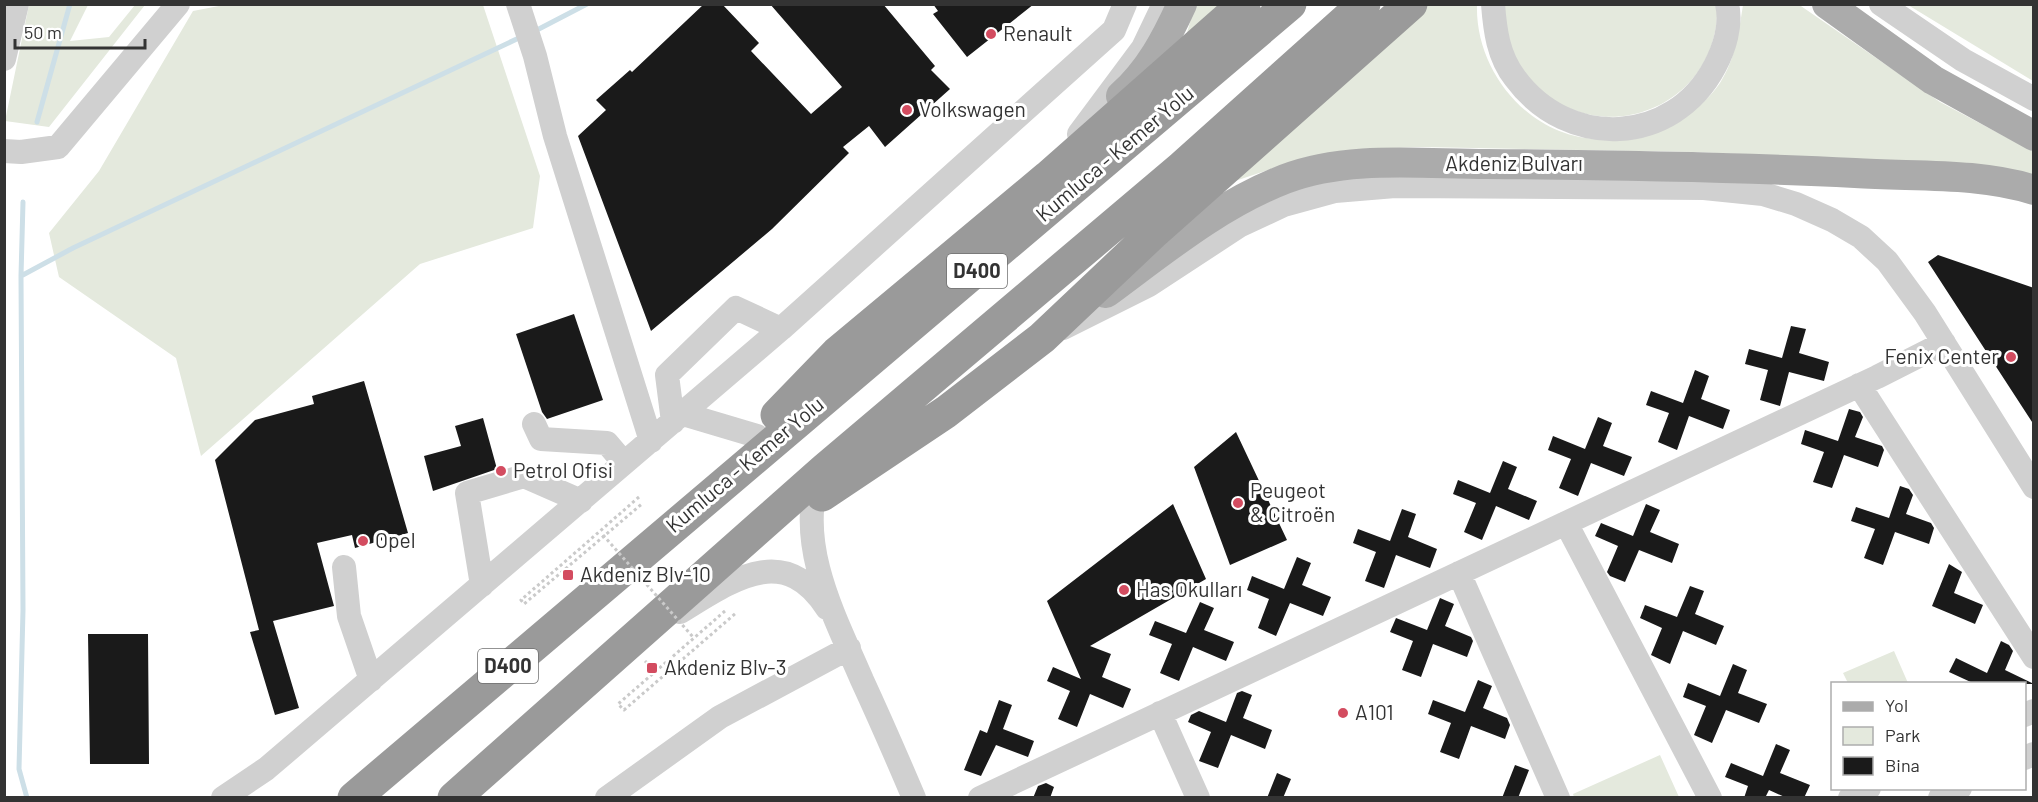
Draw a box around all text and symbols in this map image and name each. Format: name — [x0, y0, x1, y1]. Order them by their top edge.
scale bar — [15, 12, 146, 50]
place label: Renault — [1003, 20, 1073, 45]
text: 50 m — [24, 21, 62, 43]
marker: Renault — [984, 27, 998, 41]
street label: Kumluca - Kemer Yolu — [1030, 80, 1198, 226]
place label: Volkswagen — [919, 96, 1026, 121]
marker: Volkswagen — [900, 103, 914, 117]
street label: Akdeniz Bulvarı — [1445, 150, 1583, 175]
road number: D400 — [947, 254, 1007, 288]
place label: Fenix Center — [1884, 343, 1999, 368]
marker: Fenix Center — [2004, 350, 2018, 364]
street label: Kumluca - Kemer Yolu — [660, 391, 828, 537]
place label: Petrol Ofisi — [513, 457, 613, 482]
marker: Petrol Ofisi — [494, 464, 508, 478]
place label: Peugeot & Citroën — [1250, 477, 1335, 526]
marker: Peugeot & Citroën — [1231, 496, 1245, 510]
place label: Opel — [375, 527, 416, 552]
marker: Opel — [356, 534, 370, 548]
place label: Akdeniz Blv-10 — [580, 561, 711, 586]
marker: Akdeniz Blv-10 — [561, 568, 575, 582]
place label: Has Okulları — [1136, 576, 1242, 601]
marker: Has Okulları — [1117, 583, 1131, 597]
road number: D400 — [478, 649, 538, 683]
place label: Akdeniz Blv-3 — [664, 654, 786, 679]
marker: Akdeniz Blv-3 — [645, 661, 659, 675]
legend — [1831, 682, 2026, 790]
text: Yol — [1885, 694, 1908, 716]
place label: A101 — [1355, 699, 1394, 724]
marker: A101 — [1336, 706, 1350, 720]
text: Park — [1885, 724, 1920, 746]
text: Bina — [1885, 754, 1920, 776]

